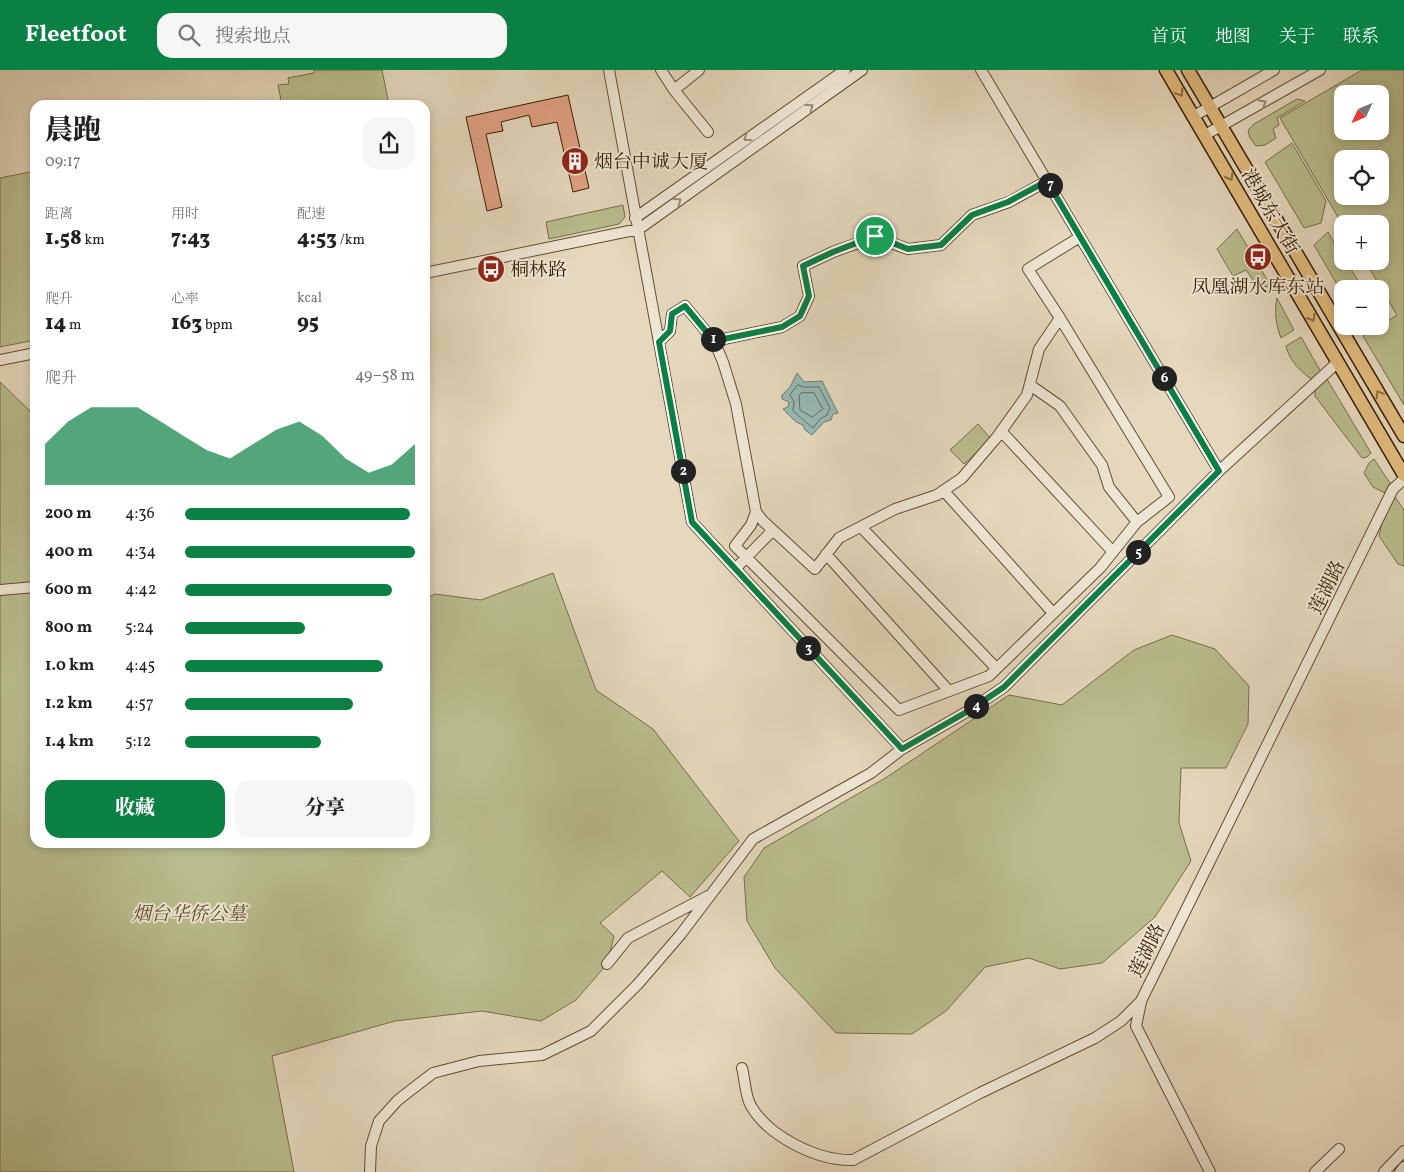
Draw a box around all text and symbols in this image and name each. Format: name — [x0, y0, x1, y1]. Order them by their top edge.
search box — [157, 13, 507, 58]
text: Fleetfoot — [25, 18, 127, 52]
icon: search — [175, 21, 203, 49]
text: 搜索地点 — [215, 24, 291, 50]
text: 首页 — [1151, 25, 1187, 50]
text: 地图 — [1215, 25, 1251, 50]
text: 关于 — [1279, 25, 1315, 50]
text: 联系 — [1343, 25, 1379, 50]
north arrow — [1334, 85, 1389, 140]
map controls — [1334, 85, 1389, 335]
one-way arrow — [1174, 87, 1184, 96]
one-way arrow — [1258, 100, 1267, 110]
one-way arrow — [805, 104, 814, 113]
text: 晨跑 — [45, 112, 101, 151]
button: share — [363, 117, 415, 169]
one-way arrow — [744, 132, 753, 141]
building icon: 烟台中诚大厦 — [560, 146, 590, 176]
place label: 烟台中诚大厦 — [594, 150, 708, 176]
button: locate — [1334, 150, 1389, 205]
text: 09:17 — [45, 151, 81, 173]
street label: 港城东大街 — [1234, 164, 1304, 260]
pin: 7 — [1038, 172, 1062, 198]
one-way arrow — [1224, 172, 1234, 181]
text: 7 — [1047, 176, 1054, 195]
one-way arrow — [672, 198, 682, 207]
text: 距离 — [45, 205, 73, 224]
text: 用时 — [171, 205, 199, 224]
text: 配速 — [297, 205, 325, 224]
pin — [854, 215, 896, 257]
button: + — [1334, 215, 1389, 270]
icon: arrive — [861, 222, 889, 250]
text: 1.58 — [45, 224, 82, 253]
text: 7:43 — [171, 224, 210, 253]
text: 4:53 — [297, 224, 337, 253]
text: km — [82, 231, 105, 250]
text: /km — [337, 231, 365, 250]
bus stop icon: 凤凰湖水库东站 — [1243, 242, 1273, 272]
bus stop icon: 桐林路 — [476, 254, 506, 284]
place label: 桐林路 — [510, 258, 567, 284]
place label: 凤凰湖水库东站 — [1191, 275, 1325, 301]
button: − — [1334, 280, 1389, 335]
text: kcal — [297, 289, 322, 308]
text: 爬升 — [45, 290, 73, 309]
text: 心率 — [171, 290, 199, 309]
text: 95 — [297, 308, 319, 337]
text: 14 — [45, 309, 66, 338]
text: 163 — [171, 309, 202, 338]
one-way arrow — [1306, 312, 1316, 321]
text: m — [66, 316, 81, 335]
text: bpm — [202, 316, 233, 335]
pin: 1 — [700, 326, 726, 352]
text: 1 — [711, 330, 716, 349]
text: 49–58 m — [355, 365, 415, 387]
pin: 6 — [1152, 366, 1176, 390]
text: 爬升 — [45, 368, 77, 390]
text: 6 — [1161, 369, 1168, 388]
one-way arrow — [1376, 391, 1386, 400]
pin: 2 — [670, 458, 696, 484]
text: 2 — [680, 462, 687, 481]
text: 200 m — [45, 503, 92, 525]
text: 4:36 — [125, 503, 155, 525]
pin: 5 — [1126, 540, 1150, 564]
text: 400 m — [45, 541, 93, 563]
text: 4:34 — [125, 541, 156, 563]
text: 5 — [1135, 543, 1142, 562]
street label: 莲湖路 — [1304, 557, 1352, 619]
text: 600 m — [45, 579, 92, 601]
text: 4:42 — [125, 579, 156, 601]
text: 800 m — [45, 617, 92, 639]
text: 5:24 — [125, 617, 154, 639]
pin: 3 — [796, 636, 820, 660]
text: 3 — [805, 639, 812, 658]
text: 1.0 km — [45, 655, 94, 677]
text: 4:45 — [125, 655, 155, 677]
text: 1.2 km — [45, 693, 93, 715]
text: 4:57 — [125, 693, 154, 715]
pin: 4 — [964, 694, 988, 718]
text: 4 — [972, 697, 981, 716]
text: 1.4 km — [45, 731, 94, 753]
text: 5:12 — [125, 731, 151, 753]
button: 收藏 — [45, 780, 225, 838]
button: 分享 — [235, 780, 415, 838]
park label: 烟台华侨公墓 — [132, 902, 249, 928]
street label: 莲湖路 — [1124, 920, 1172, 982]

